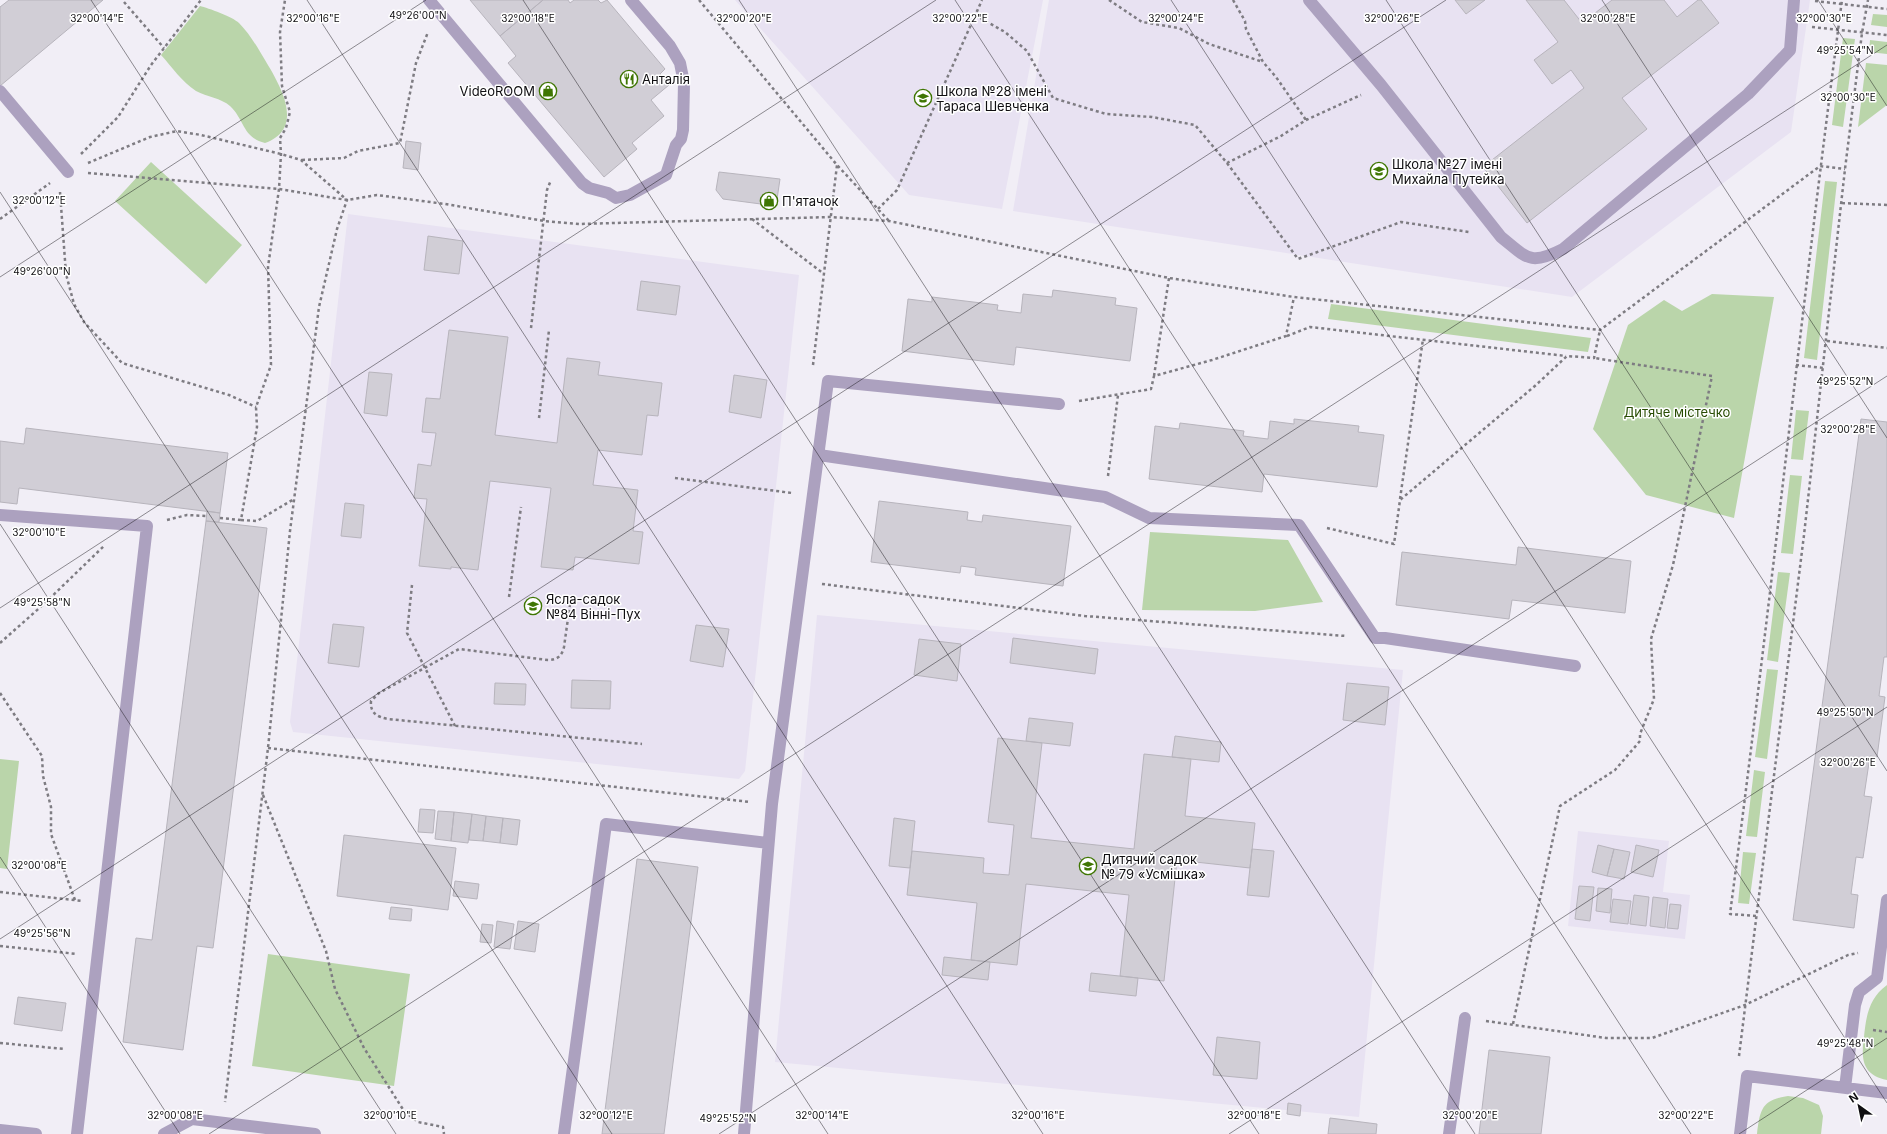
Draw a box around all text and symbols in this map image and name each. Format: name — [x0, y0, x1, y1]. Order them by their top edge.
text: 49°26'00"N — [389, 9, 447, 21]
text: 32°00'14"E — [70, 12, 124, 24]
text: 32°00'16"E — [286, 12, 340, 24]
text: 32°00'18"E — [501, 12, 555, 24]
text: 32°00'20"E — [716, 12, 772, 24]
text: 32°00'22"E — [932, 12, 988, 24]
text: 32°00'24"E — [1148, 12, 1204, 24]
text: 32°00'26"E — [1364, 12, 1420, 24]
text: 32°00'28"E — [1580, 12, 1636, 24]
text: 32°00'30"E — [1796, 12, 1852, 24]
text: 49°25'54"N — [1816, 44, 1874, 56]
restaurant icon: Анталія — [619, 69, 639, 89]
place label: Анталія — [642, 71, 690, 87]
shop icon: VideoROOM — [538, 81, 558, 101]
place label: VideoROOM — [460, 83, 535, 99]
place label: Школа №28 імені Тараса Шевченка — [936, 83, 1049, 114]
school or university icon: Школа №28 імені Тараса Шевченка — [913, 88, 933, 108]
text: 32°00'30"E — [1820, 91, 1876, 103]
place label: Школа №27 імені Михайла Путейка — [1392, 156, 1505, 187]
school or university icon: Школа №27 імені Михайла Путейка — [1369, 161, 1389, 181]
shop icon: П'ятачок — [759, 191, 779, 211]
place label: П'ятачок — [782, 193, 838, 209]
text: 32°00'12"E — [12, 194, 66, 206]
text: 49°26'00"N — [13, 265, 71, 277]
text: 49°25'52"N — [1817, 375, 1873, 387]
park label: Дитяче містечко — [1624, 404, 1730, 420]
text: 32°00'28"E — [1820, 423, 1876, 435]
text: 32°00'10"E — [12, 526, 66, 538]
place label: Ясла-садок №84 Вінні-Пух — [546, 591, 641, 622]
text: 49°25'58"N — [14, 596, 70, 608]
school or university icon: Ясла-садок №84 Вінні-Пух — [523, 596, 543, 616]
text: 49°25'50"N — [1817, 706, 1873, 718]
text: 32°00'26"E — [1820, 756, 1876, 768]
place label: Дитячий садок № 79 «Усмішка» — [1101, 851, 1206, 882]
school or university icon: Дитячий садок № 79 «Усмішка» — [1078, 856, 1098, 876]
text: 32°00'08"E — [11, 859, 67, 871]
text: 49°25'56"N — [14, 927, 70, 939]
text: 49°25'48"N — [1817, 1037, 1873, 1049]
north arrow — [1839, 1086, 1879, 1126]
text: N — [1846, 1089, 1861, 1106]
text: 32°00'08"E — [147, 1109, 203, 1121]
text: 32°00'10"E — [363, 1109, 417, 1121]
text: 32°00'12"E — [579, 1109, 633, 1121]
text: 32°00'14"E — [795, 1109, 849, 1121]
text: 32°00'16"E — [1011, 1109, 1065, 1121]
text: 32°00'18"E — [1227, 1109, 1281, 1121]
text: 32°00'20"E — [1442, 1109, 1498, 1121]
text: 32°00'22"E — [1658, 1109, 1714, 1121]
text: 49°25'52"N — [700, 1112, 756, 1124]

